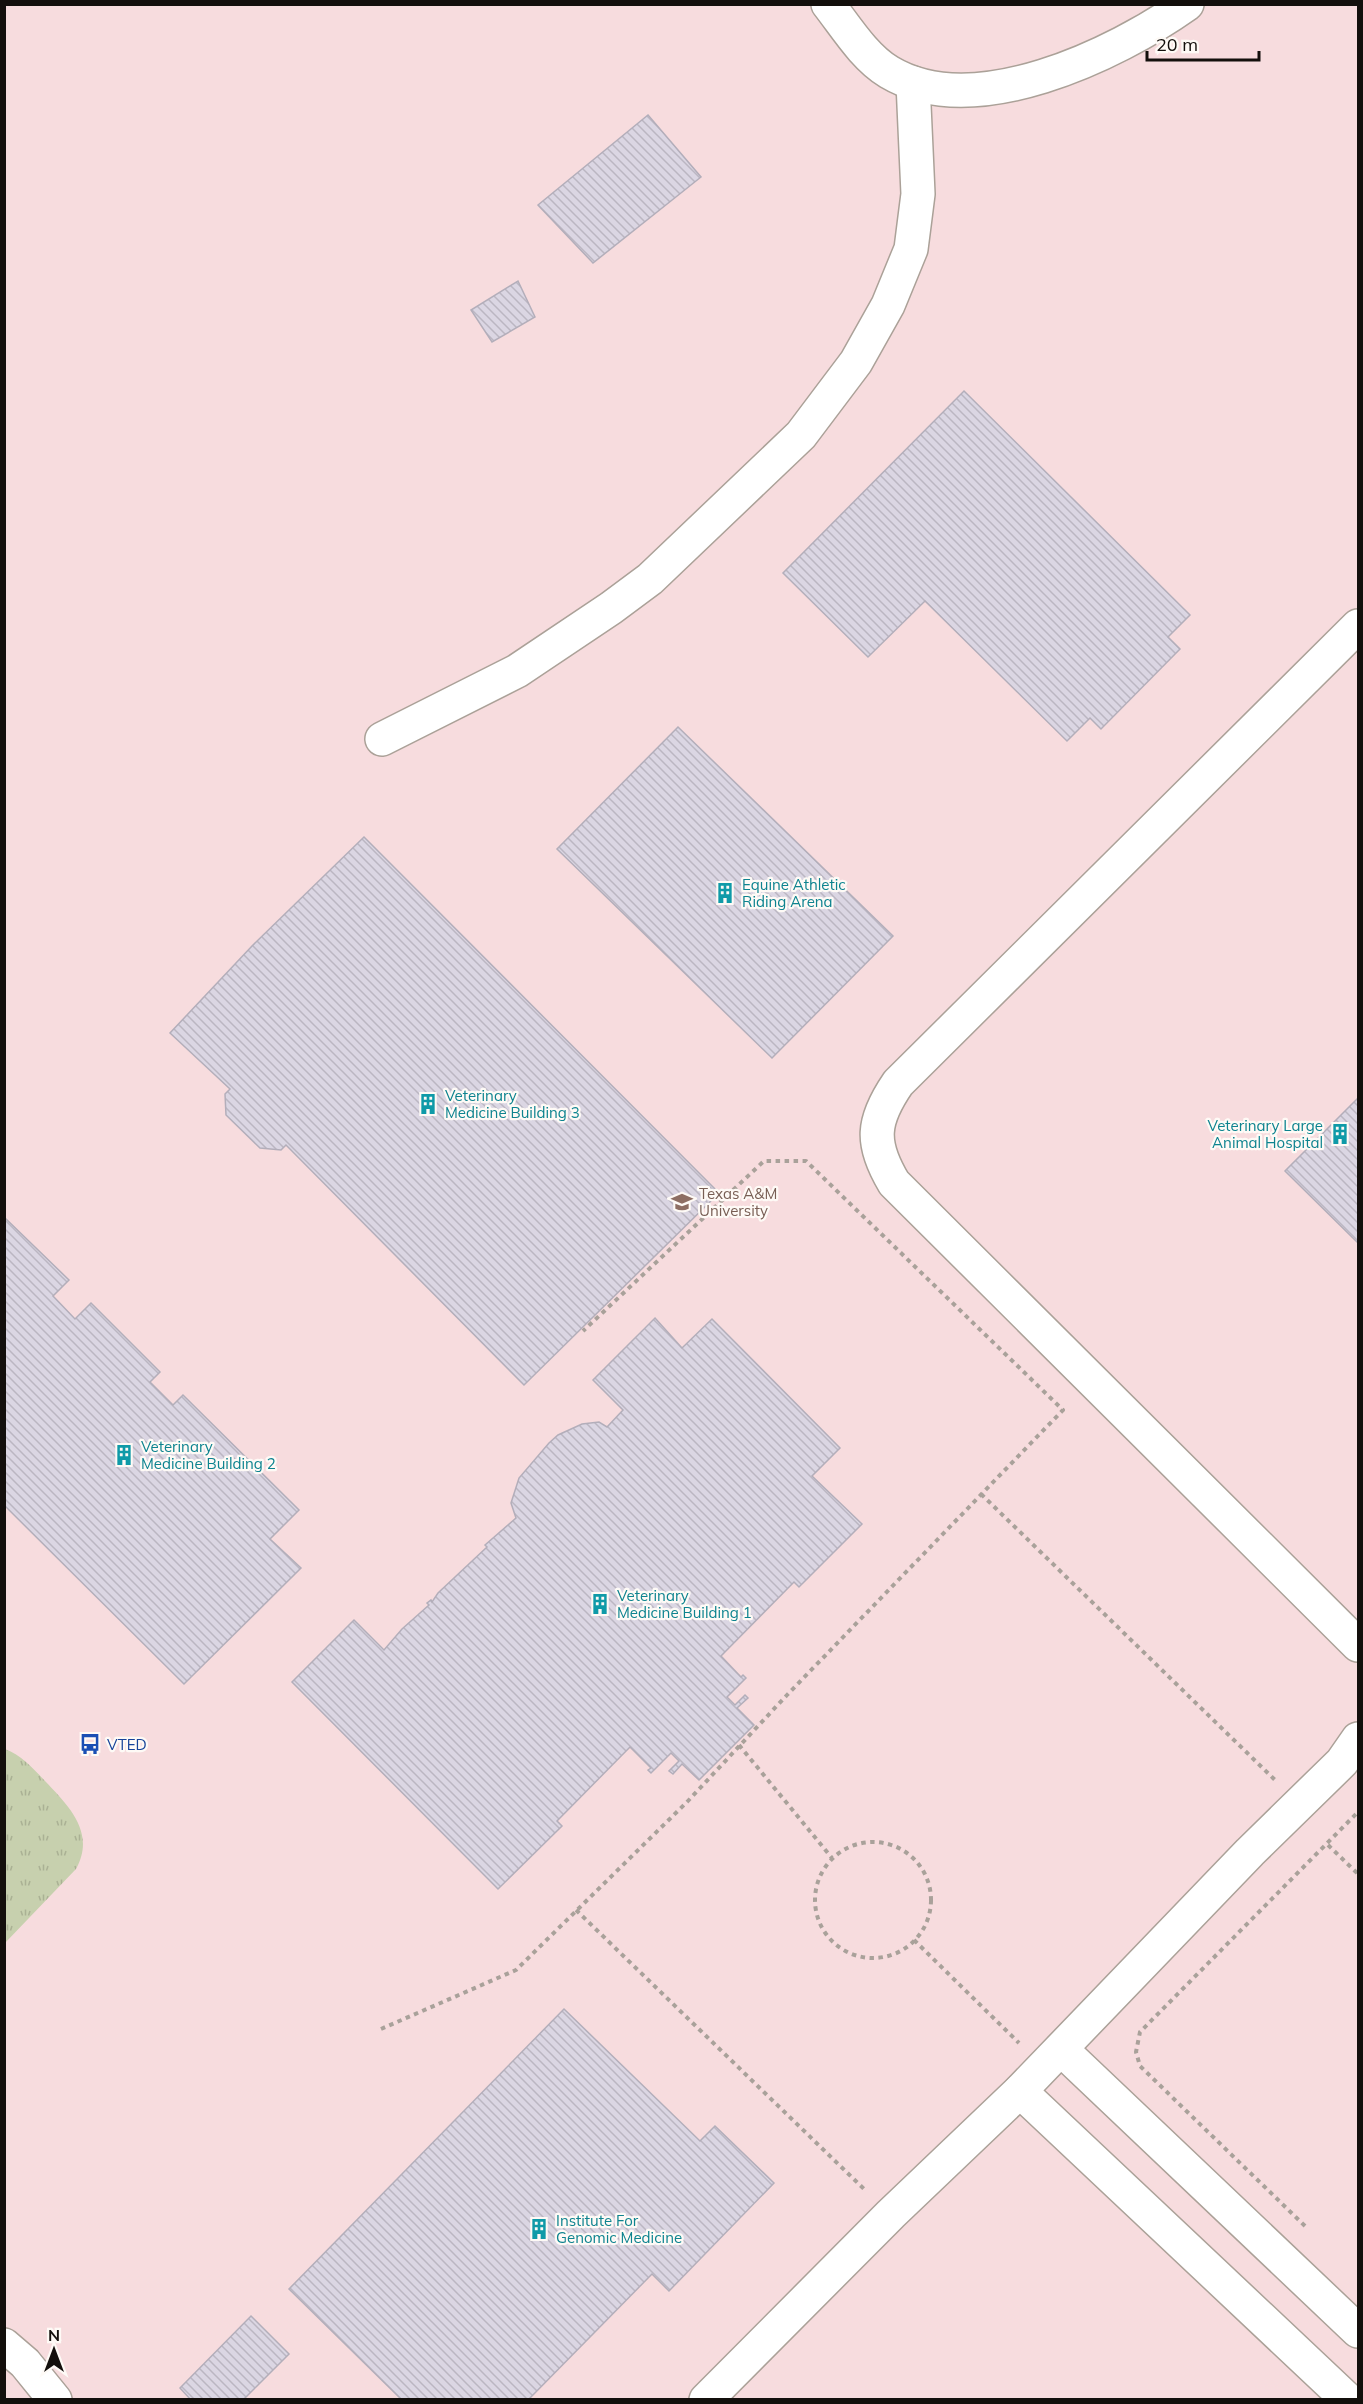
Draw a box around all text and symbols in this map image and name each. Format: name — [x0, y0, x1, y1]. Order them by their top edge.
scale bar — [1147, 24, 1260, 62]
text: 20 m — [1156, 33, 1198, 56]
place label: Equine Athletic Riding Arena — [742, 875, 846, 911]
building icon: Equine Athletic Riding Arena — [713, 881, 737, 905]
place label: Veterinary Medicine Building 3 — [445, 1086, 580, 1122]
building icon: Veterinary Medicine Building 3 — [416, 1092, 440, 1116]
place label: Veterinary Large Animal Hospital — [1208, 1116, 1323, 1152]
building icon: Veterinary Large Animal Hospital — [1328, 1122, 1352, 1146]
place label: Texas A&M University — [699, 1184, 777, 1220]
school or university icon: Texas A&M University — [670, 1190, 694, 1214]
place label: Veterinary Medicine Building 2 — [141, 1437, 276, 1473]
building icon: Veterinary Medicine Building 2 — [112, 1443, 136, 1467]
place label: Veterinary Medicine Building 1 — [617, 1586, 752, 1622]
building icon: Veterinary Medicine Building 1 — [588, 1592, 612, 1616]
bus stop icon: VTED — [78, 1732, 102, 1756]
place label: VTED — [107, 1735, 147, 1754]
place label: Institute For Genomic Medicine — [556, 2211, 682, 2247]
building icon: Institute For Genomic Medicine — [527, 2217, 551, 2241]
north arrow — [24, 2320, 84, 2380]
text: N — [48, 2325, 60, 2345]

